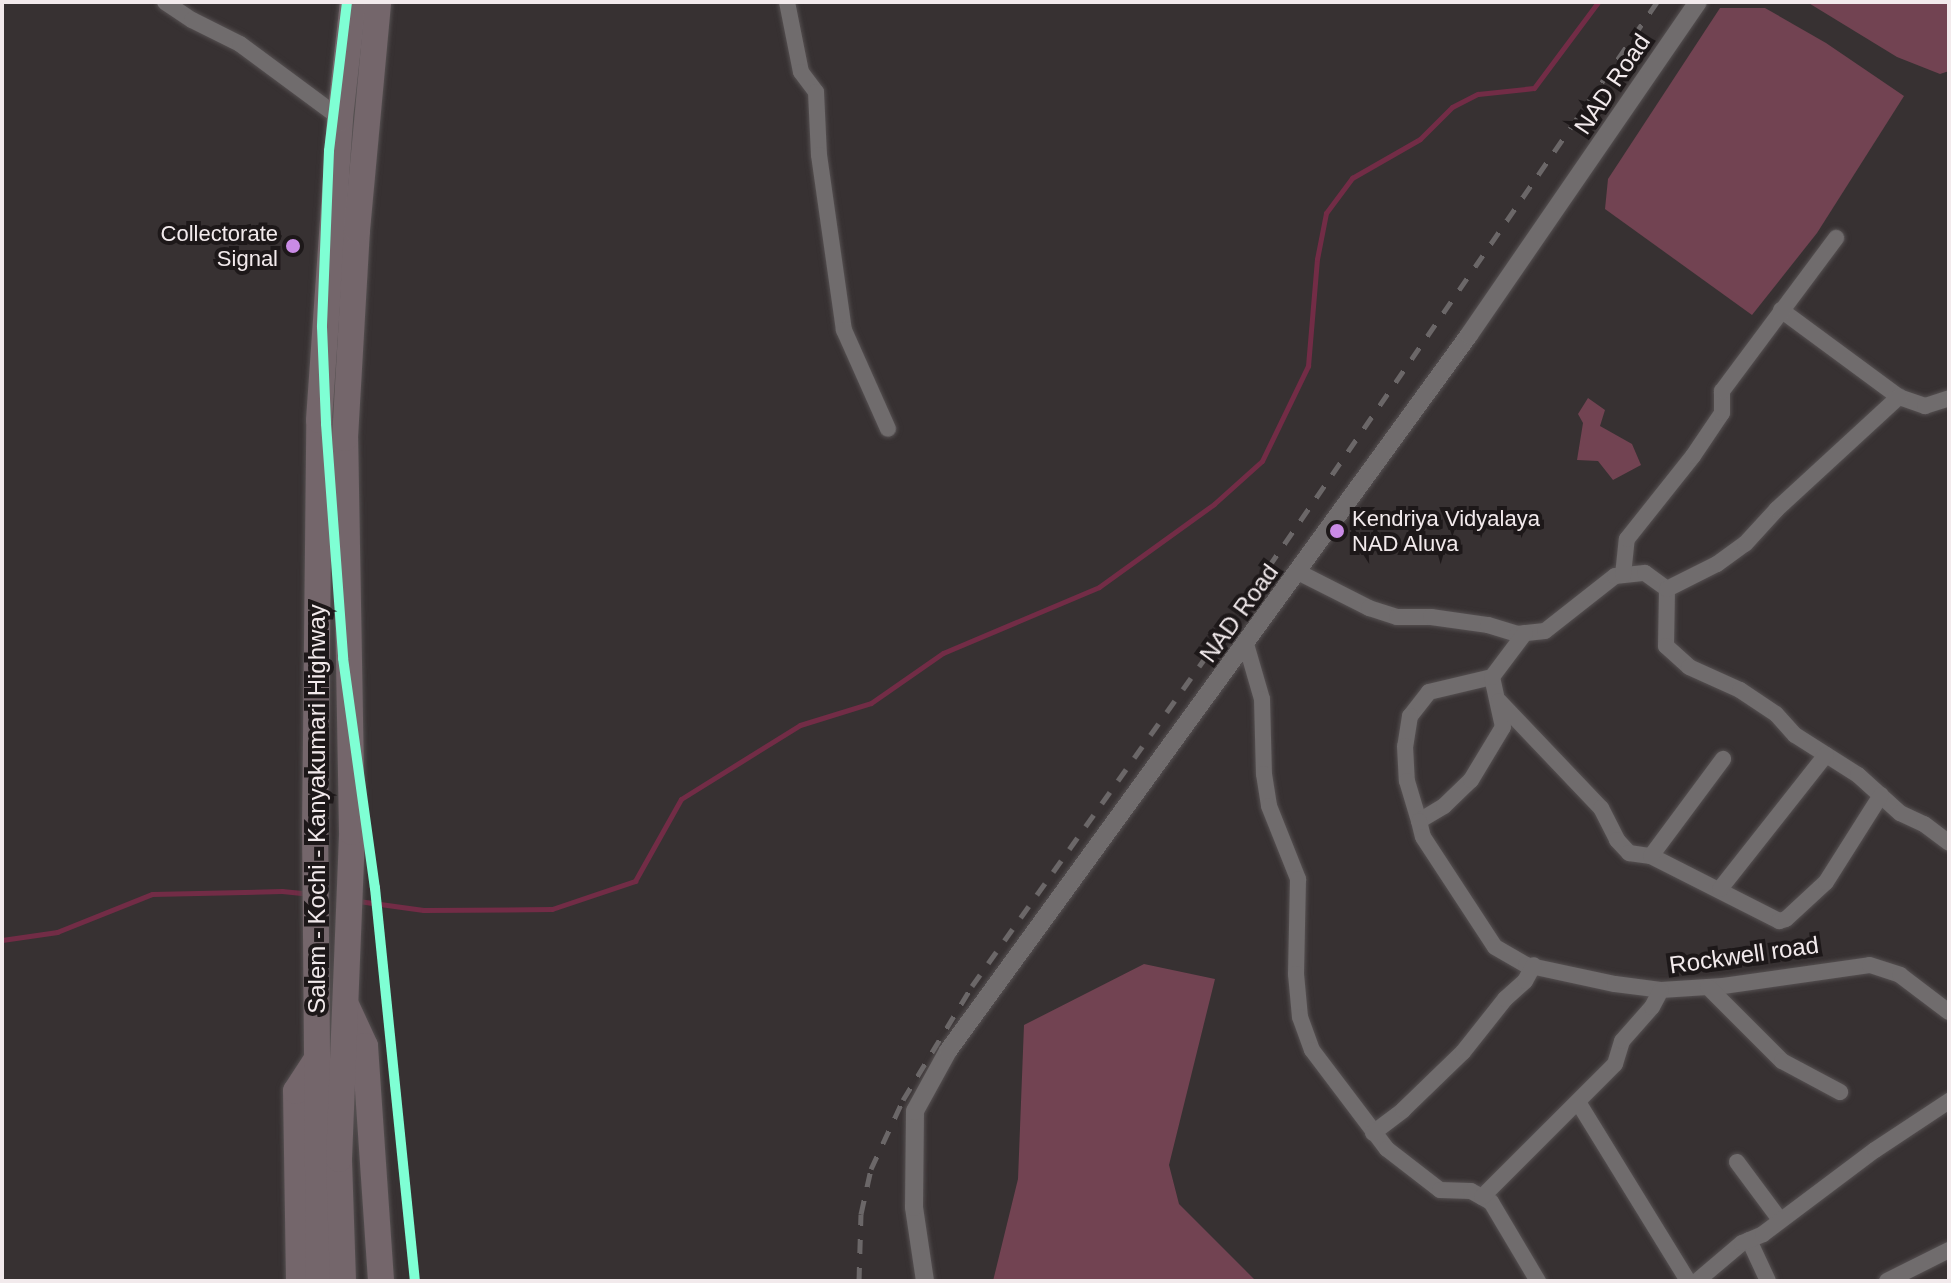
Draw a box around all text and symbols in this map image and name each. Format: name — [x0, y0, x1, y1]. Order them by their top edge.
street label: NAD Road — [1568, 28, 1656, 140]
place label: Collectorate Signal — [161, 220, 278, 272]
marker: Collectorate Signal — [285, 238, 301, 254]
place label: Kendriya Vidyalaya NAD Aluva — [1352, 505, 1540, 556]
marker: Kendriya Vidyalaya NAD Aluva — [1329, 523, 1345, 539]
street label: NAD Road — [1194, 558, 1284, 668]
street label: Salem - Kochi - Kanyakumari Highway — [303, 604, 331, 1014]
street label: Rockwell road — [1667, 930, 1821, 980]

